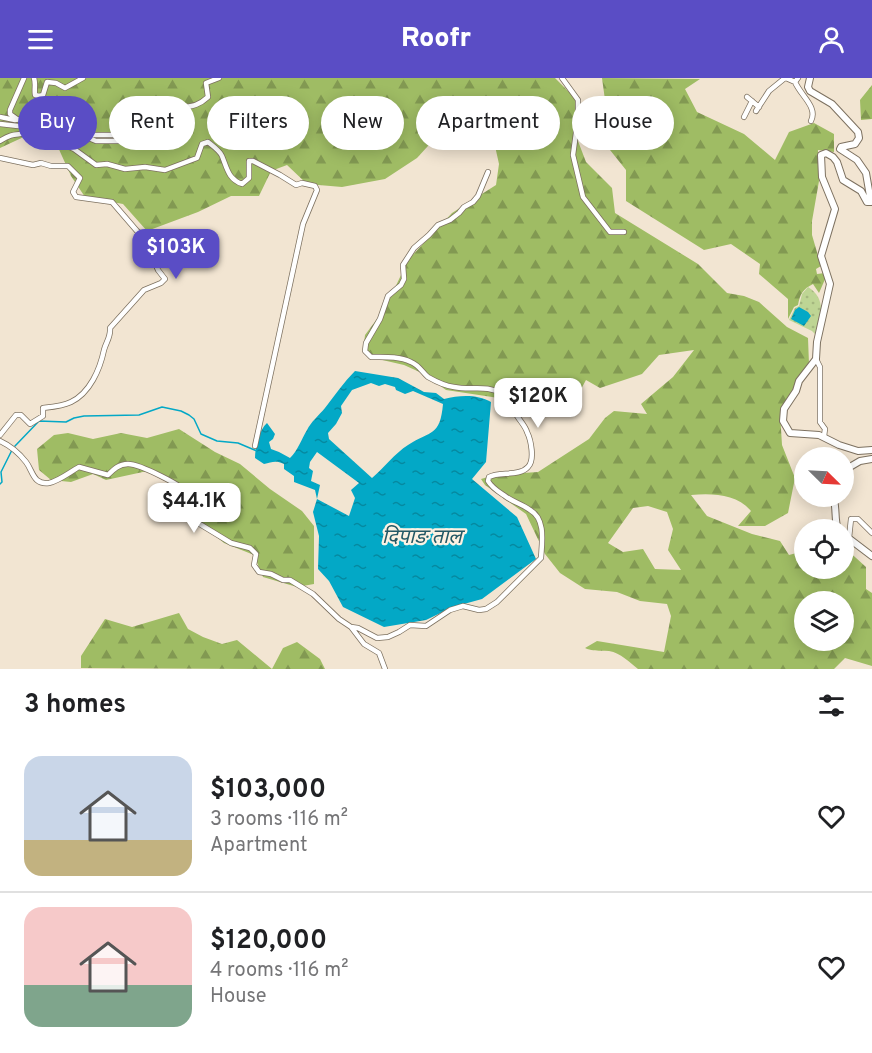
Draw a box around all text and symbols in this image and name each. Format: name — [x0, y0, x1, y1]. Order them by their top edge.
text: Roofr — [401, 22, 471, 56]
icon: menu — [24, 23, 57, 56]
icon: person — [815, 23, 848, 56]
chip: Buy — [18, 96, 97, 150]
chip: Rent — [109, 96, 195, 150]
chip: Filters — [207, 96, 309, 150]
chip: New — [321, 96, 404, 150]
chip: Apartment — [416, 96, 560, 150]
chip: House — [572, 96, 674, 150]
pin: $103K — [134, 229, 218, 280]
text: $103K — [146, 235, 206, 261]
pin: $120K — [496, 378, 580, 429]
text: $120K — [508, 384, 568, 410]
north arrow — [794, 447, 854, 507]
map controls — [794, 447, 854, 651]
pin: $44.1K — [145, 483, 243, 534]
text: $44.1K — [162, 489, 226, 515]
button: locate — [794, 519, 854, 579]
water label: दिपाङ ताल — [382, 525, 465, 551]
button: layers — [794, 591, 854, 651]
text: 3 homes — [24, 689, 126, 722]
icon: filters — [815, 689, 848, 722]
text: $103,000 — [210, 774, 326, 807]
icon: home — [72, 780, 144, 852]
icon: heart — [815, 800, 848, 833]
text: 3 rooms · 116 m² — [210, 807, 348, 833]
text: Apartment — [210, 833, 308, 859]
text: $120,000 — [210, 925, 327, 958]
icon: home — [72, 931, 144, 1003]
icon: heart — [815, 951, 848, 984]
text: 4 rooms · 116 m² — [210, 958, 348, 984]
text: House — [210, 984, 266, 1010]

